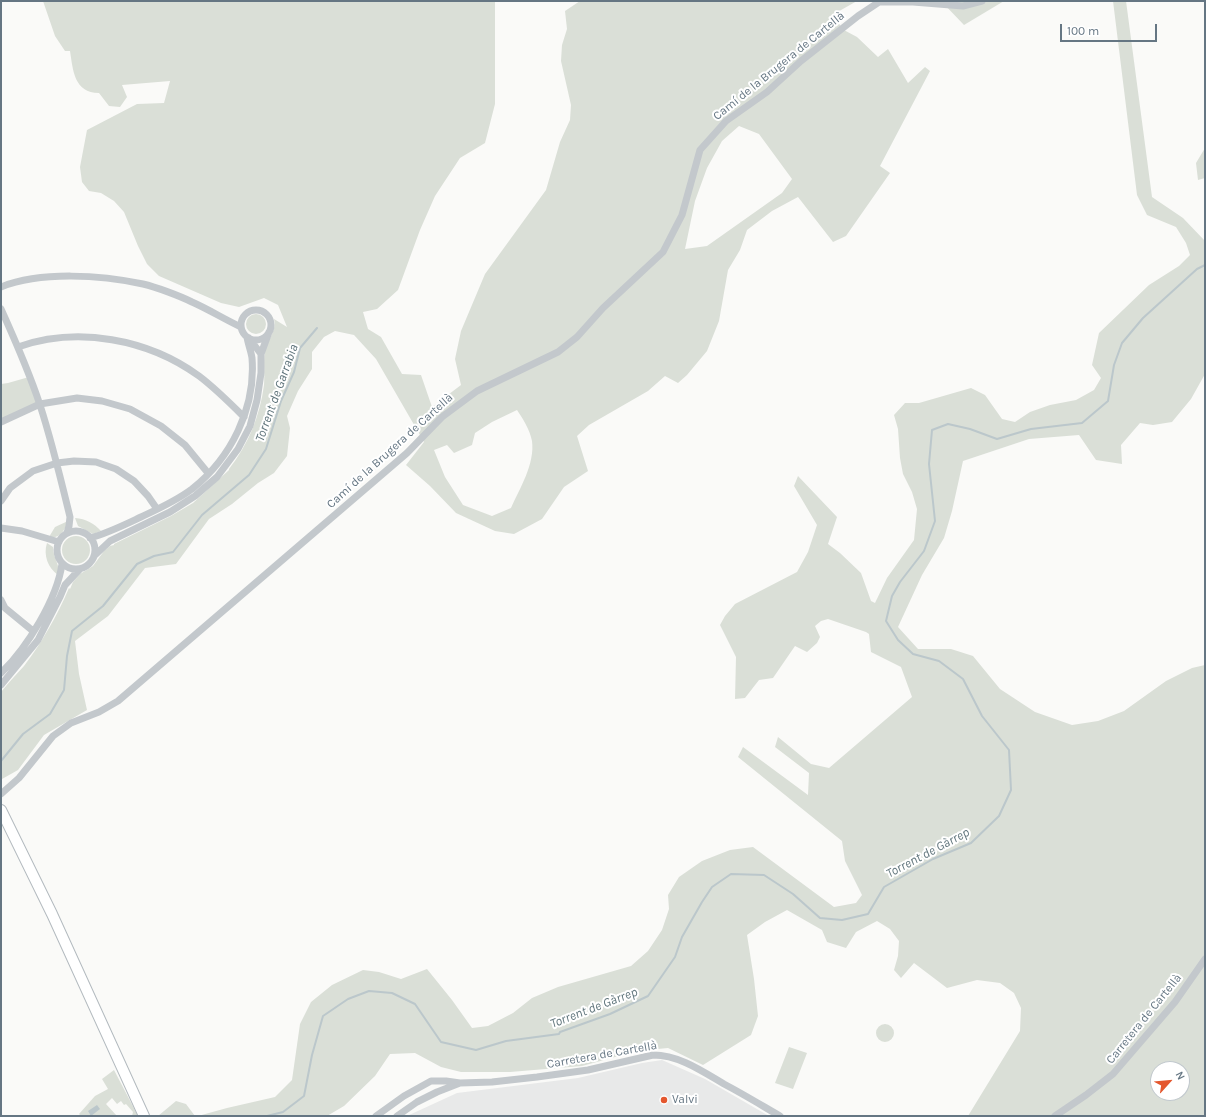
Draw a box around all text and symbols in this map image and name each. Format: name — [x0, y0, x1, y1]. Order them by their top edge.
street label: Camí de la Brugera de Cartellà — [710, 9, 848, 123]
scale bar — [1062, 16, 1159, 42]
text: 100 m — [1067, 24, 1099, 38]
water label: Torrent de Garrabia — [252, 342, 302, 444]
street label: Camí de la Brugera de Cartellà — [324, 391, 456, 511]
water label: Torrent de Gàrrep — [884, 824, 972, 882]
street label: Carretera de Cartellà — [1103, 971, 1185, 1067]
water label: Torrent de Gàrrep — [548, 984, 640, 1032]
street label: Carretera de Cartellà — [546, 1038, 658, 1072]
north arrow — [1150, 1061, 1190, 1101]
text: N — [1173, 1069, 1188, 1082]
place label: Valvi — [672, 1093, 698, 1107]
marker: Valvi — [659, 1095, 669, 1105]

